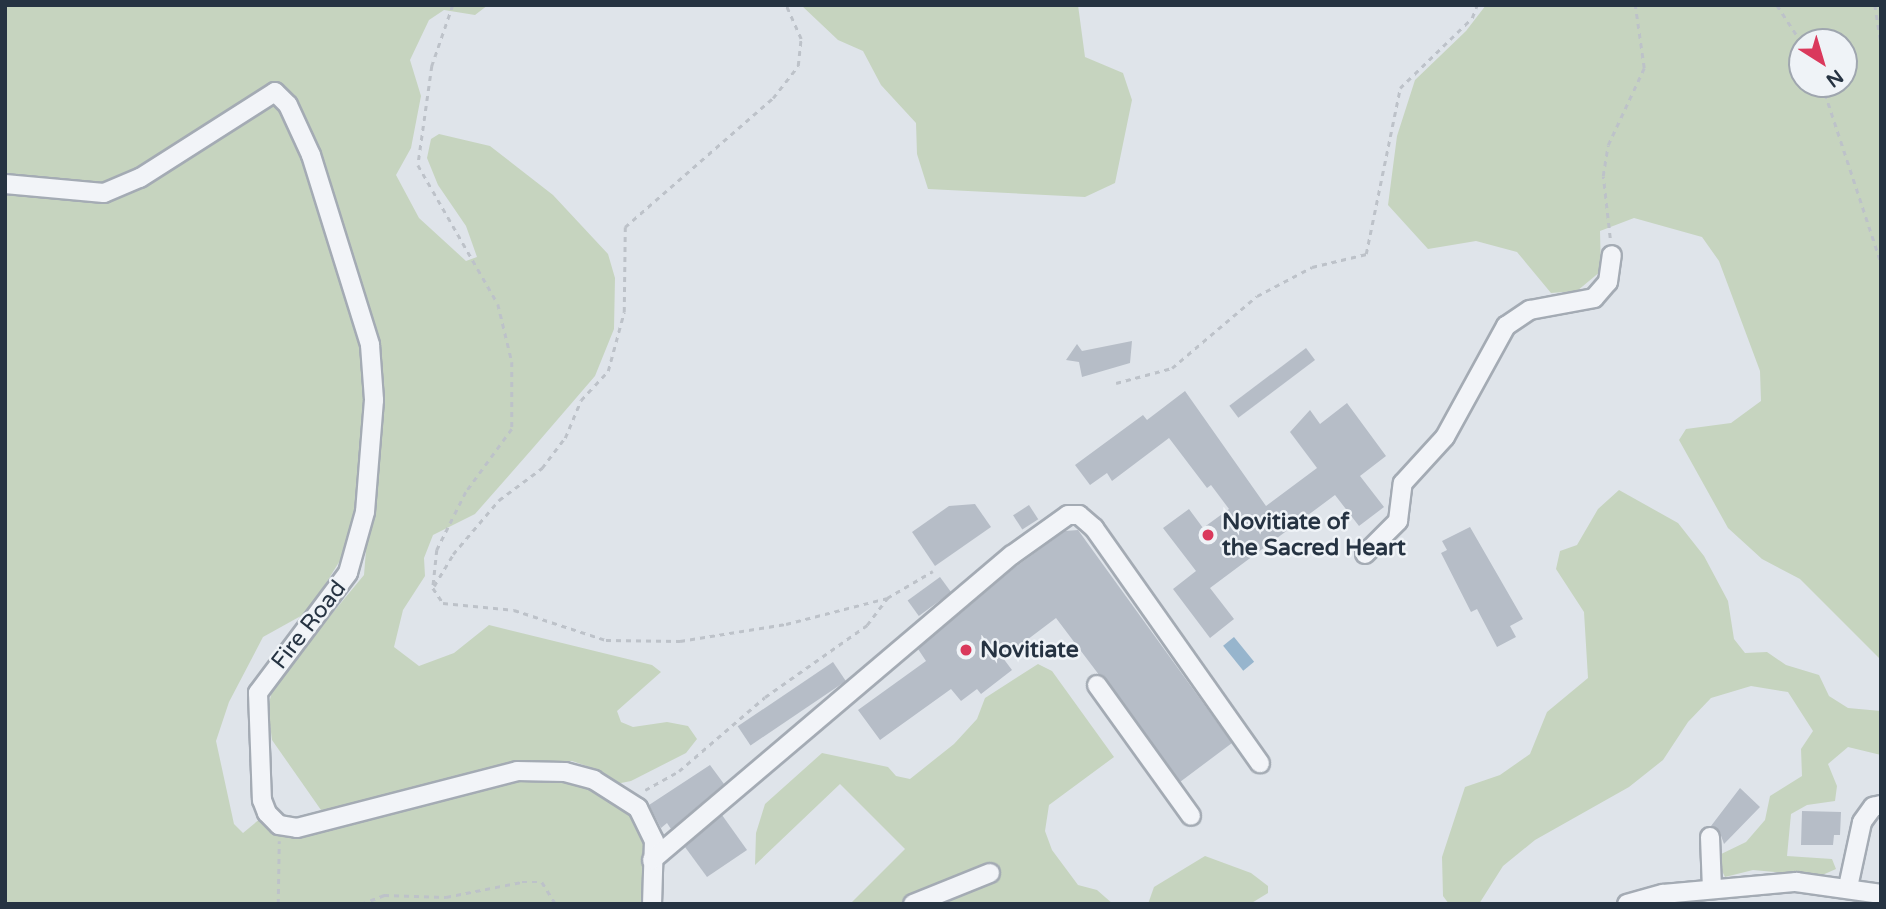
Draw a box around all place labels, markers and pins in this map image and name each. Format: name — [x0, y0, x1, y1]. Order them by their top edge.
place label: Novitiate of the Sacred Heart — [1222, 508, 1406, 562]
marker: Novitiate of the Sacred Heart — [1200, 527, 1216, 543]
place label: Novitiate — [980, 636, 1079, 664]
marker: Novitiate — [958, 642, 974, 658]

